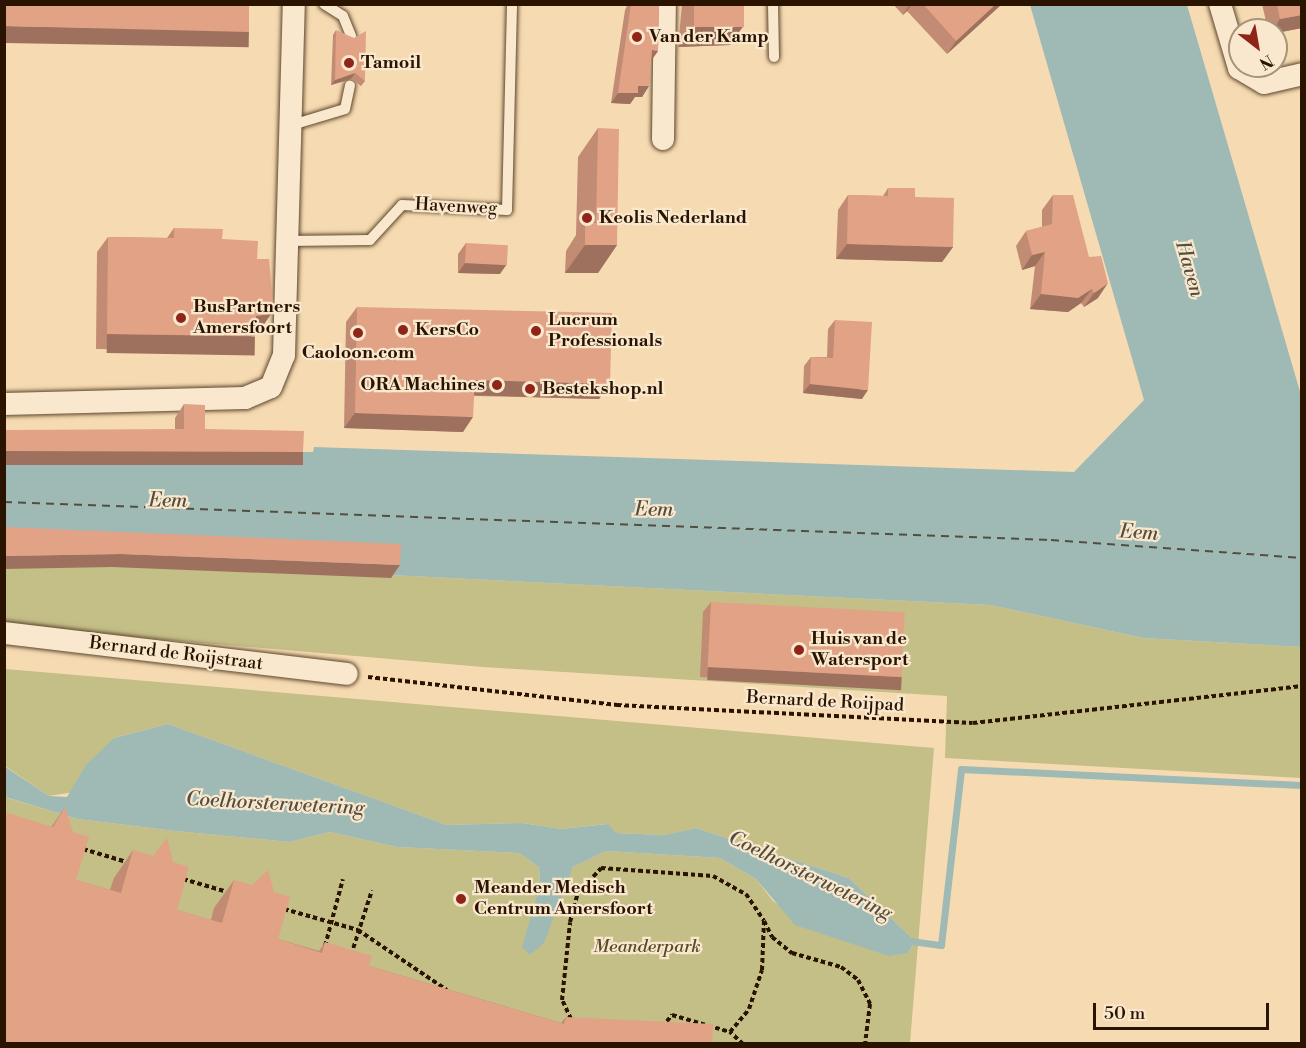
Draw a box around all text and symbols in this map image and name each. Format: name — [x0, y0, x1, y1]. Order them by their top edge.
north arrow — [1228, 18, 1288, 78]
place label: Van der Kamp — [649, 26, 769, 48]
marker: Van der Kamp — [630, 30, 644, 44]
text: N — [1256, 50, 1277, 74]
place label: Tamoil — [361, 52, 421, 74]
marker: Tamoil — [342, 56, 356, 70]
street label: Havenweg — [414, 194, 498, 220]
place label: Keolis Nederland — [599, 207, 747, 229]
marker: Keolis Nederland — [580, 211, 594, 225]
water label: Haven — [1170, 238, 1208, 300]
place label: BusPartners Amersfoort — [193, 297, 300, 340]
place label: Lucrum Professionals — [548, 310, 662, 352]
marker: BusPartners Amersfoort — [174, 311, 188, 325]
place label: KersCo — [415, 319, 479, 341]
marker: KersCo — [396, 323, 410, 337]
marker: Lucrum Professionals — [529, 324, 543, 338]
marker: Caoloon.com — [351, 326, 365, 340]
place label: Caoloon.com — [302, 342, 414, 364]
place label: ORA Machines — [361, 374, 485, 396]
marker: ORA Machines — [490, 378, 504, 392]
place label: Bestekshop.nl — [542, 378, 663, 400]
marker: Bestekshop.nl — [523, 382, 537, 396]
water label: Eem — [148, 489, 188, 513]
water label: Eem — [634, 498, 674, 522]
water label: Eem — [1119, 520, 1159, 546]
place label: Huis van de Watersport — [811, 629, 908, 672]
street label: Bernard de Roijstraat — [88, 633, 264, 675]
marker: Huis van de Watersport — [792, 643, 806, 657]
street label: Bernard de Roijpad — [746, 687, 904, 717]
water label: Coelhorsterwetering — [185, 787, 365, 821]
water label: Coelhorsterwetering — [724, 826, 896, 926]
place label: Meander Medisch Centrum Amersfoort — [474, 878, 653, 920]
marker: Meander Medisch Centrum Amersfoort — [452, 890, 470, 908]
park label: Meanderpark — [593, 936, 701, 958]
scale bar — [1096, 991, 1272, 1029]
text: 50 m — [1104, 1002, 1145, 1025]

